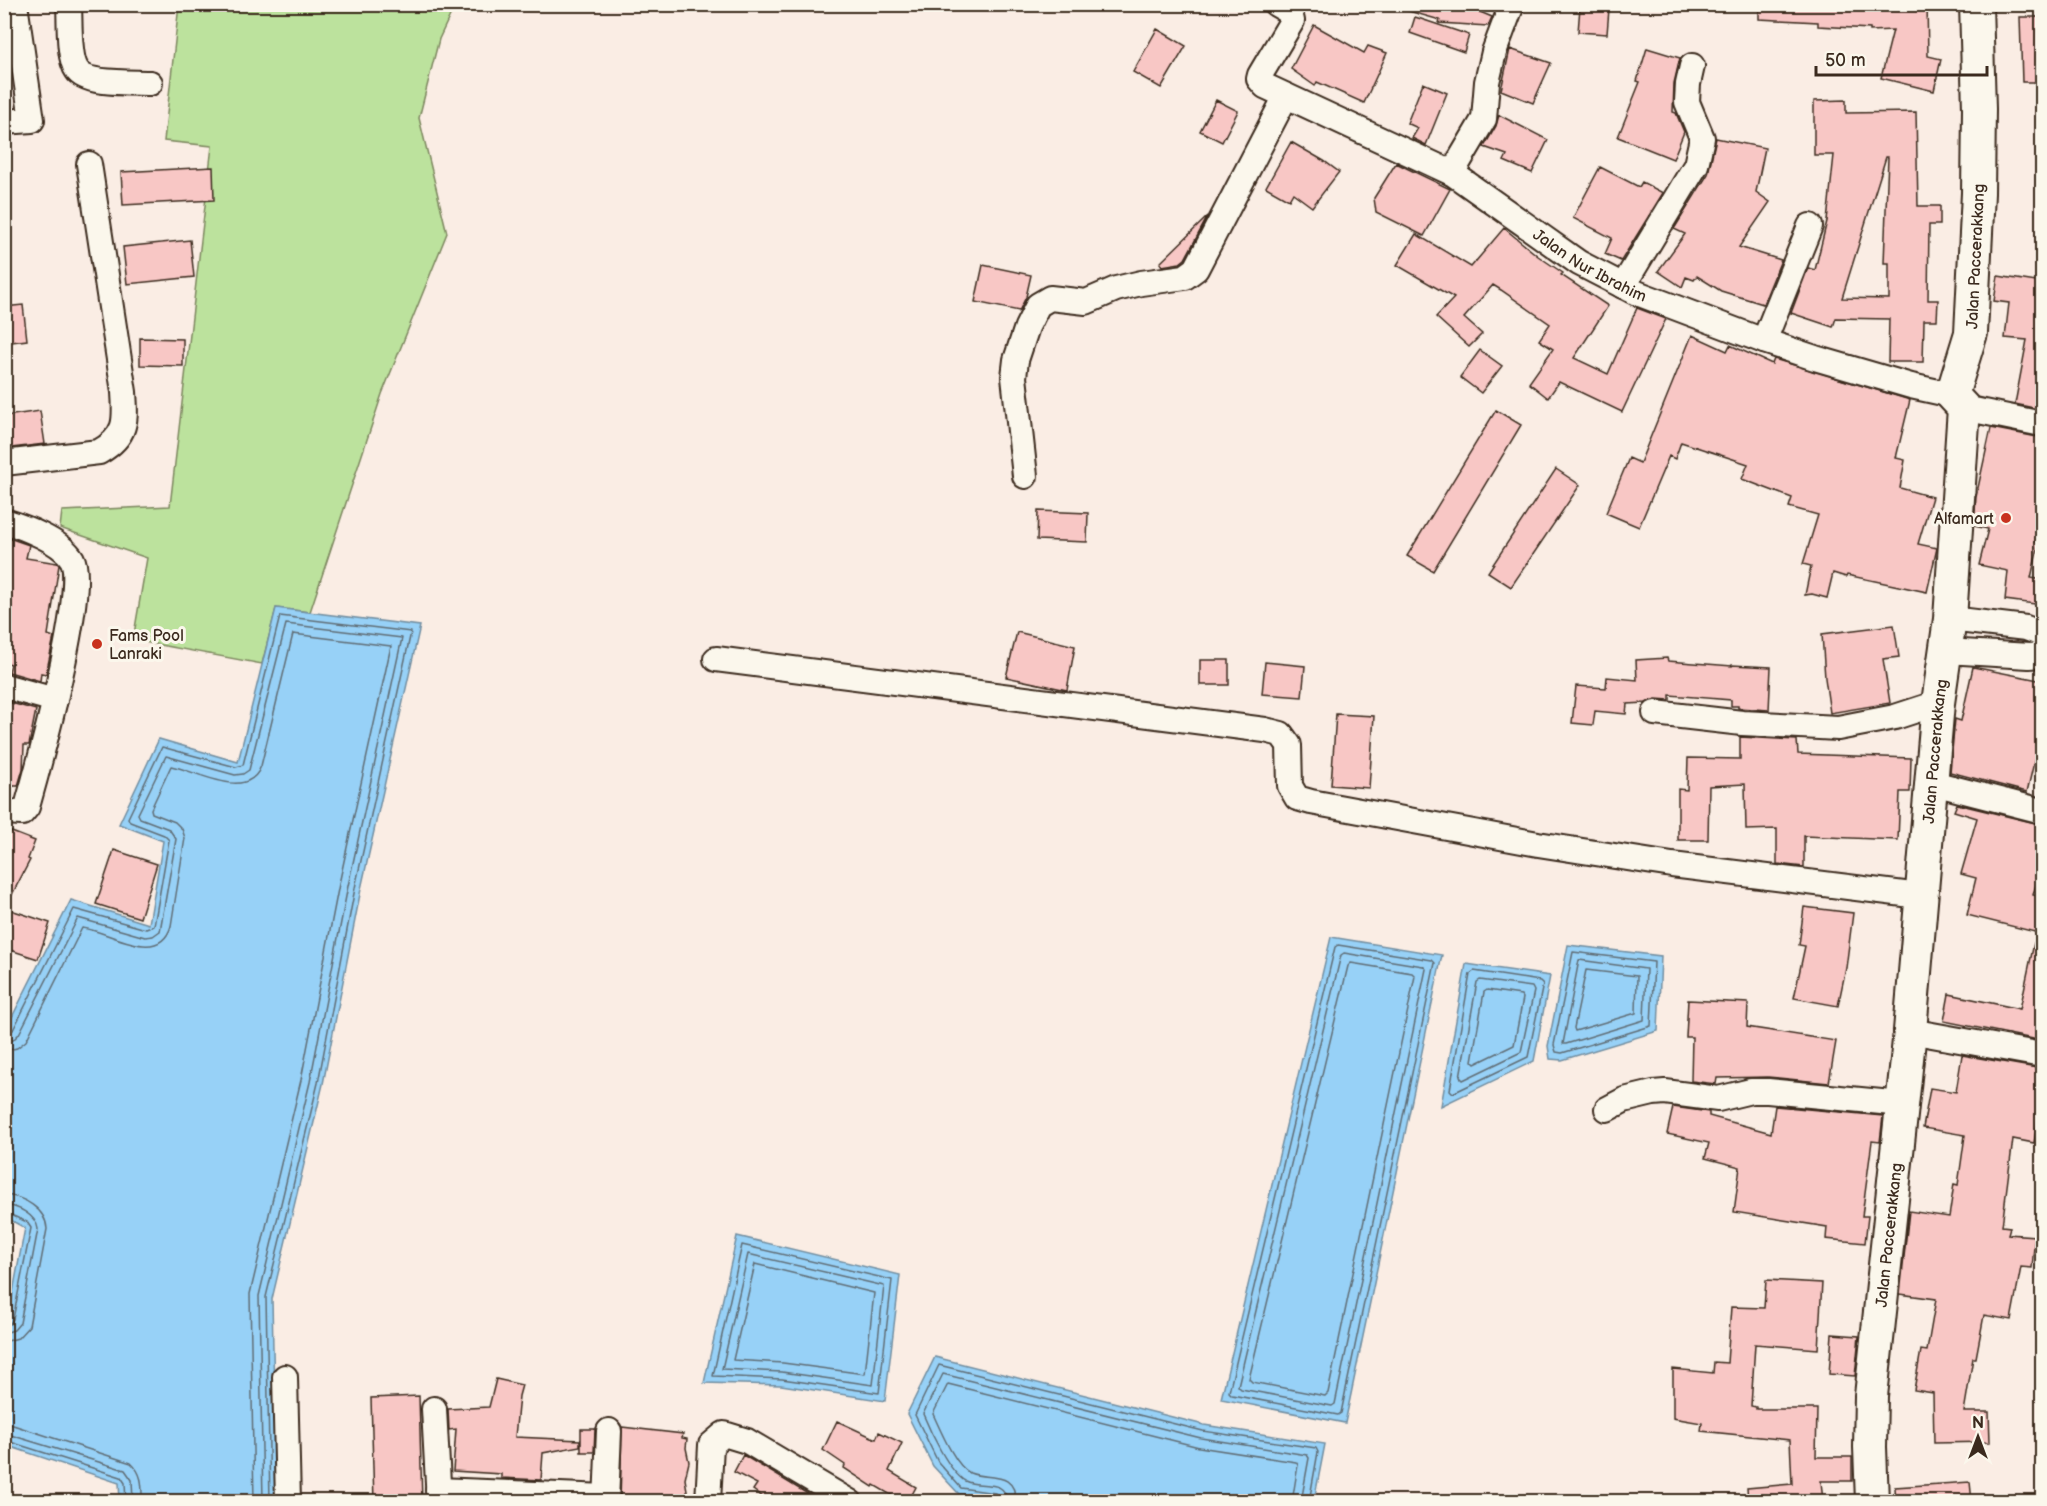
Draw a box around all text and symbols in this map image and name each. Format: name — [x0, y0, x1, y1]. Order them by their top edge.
scale bar — [1816, 39, 1987, 77]
text: 50 m — [1825, 50, 1866, 71]
street label: Jalan Paccerakkang — [1963, 184, 1989, 329]
street label: Jalan Nur Ibrahim — [1529, 225, 1649, 307]
place label: Alfamart — [1934, 510, 1994, 529]
marker: Alfamart — [1999, 511, 2013, 525]
place label: Fams Pool Lanraki — [109, 627, 184, 664]
marker: Fams Pool Lanraki — [90, 637, 104, 651]
street label: Jalan Paccerakkang — [1920, 678, 1952, 824]
street label: Jalan Paccerakkang — [1873, 1162, 1907, 1308]
north arrow — [1948, 1407, 2008, 1467]
text: N — [1972, 1414, 1984, 1433]

